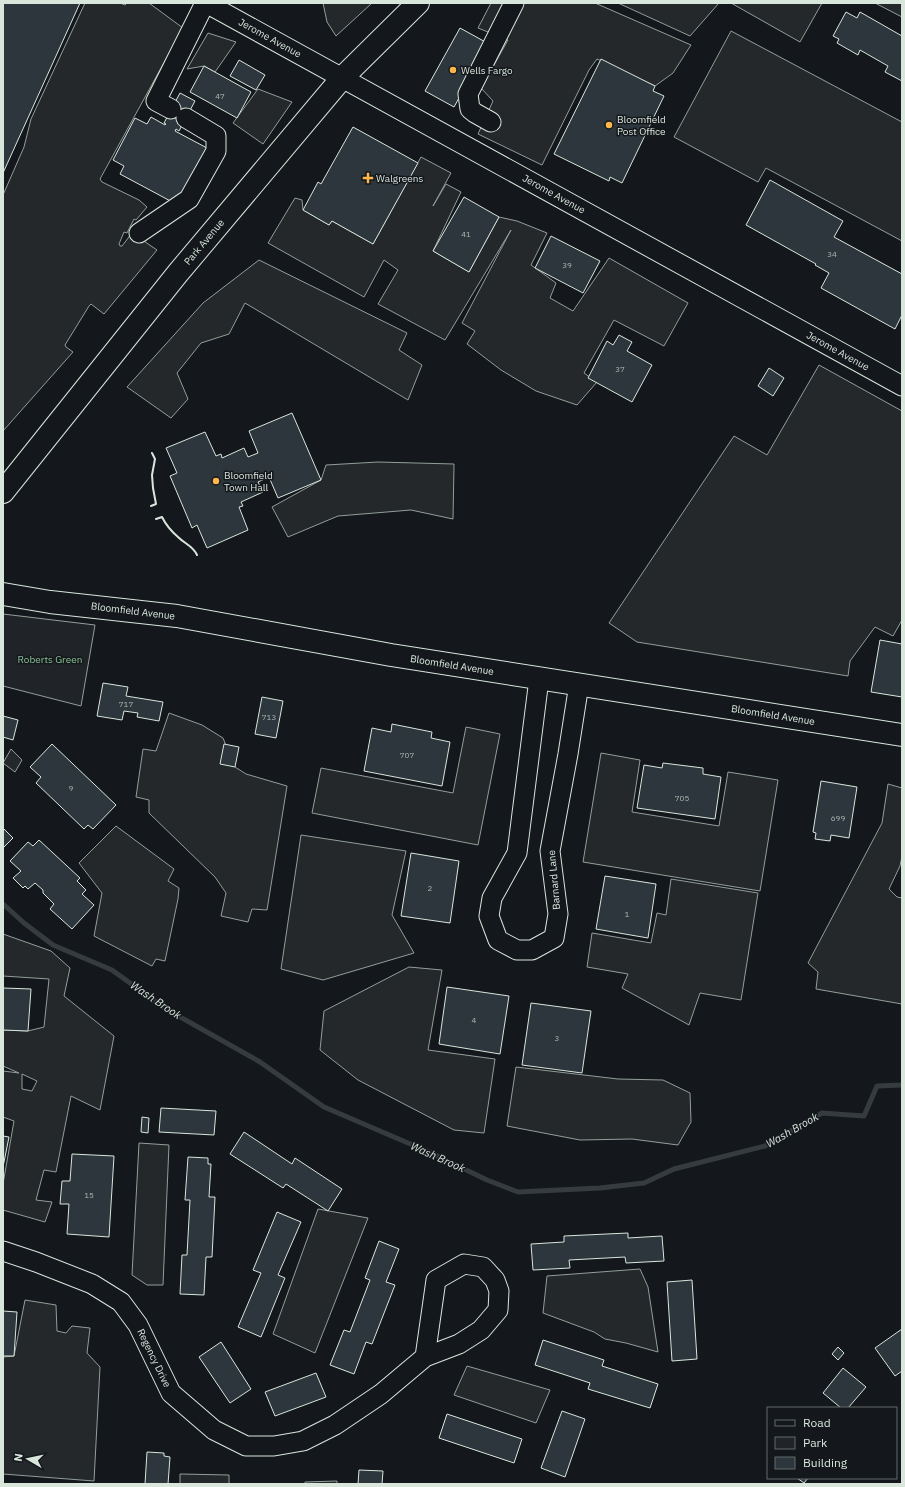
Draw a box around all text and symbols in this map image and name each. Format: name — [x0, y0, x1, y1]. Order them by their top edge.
street label: Jerome Avenue — [236, 15, 304, 61]
place label: Wells Fargo — [461, 64, 513, 77]
marker: Wells Fargo — [448, 65, 458, 75]
house number: 47 — [215, 91, 225, 101]
place label: Bloomfield Post Office — [617, 113, 666, 138]
marker: Bloomfield Post Office — [604, 120, 614, 130]
street label: Jerome Avenue — [520, 171, 588, 217]
place label: Walgreens — [376, 172, 423, 185]
marker: Walgreens — [363, 173, 373, 183]
street label: Park Avenue — [181, 216, 227, 268]
house number: 41 — [461, 229, 471, 239]
house number: 34 — [827, 249, 837, 259]
house number: 39 — [562, 260, 572, 270]
street label: Jerome Avenue — [804, 328, 872, 374]
house number: 37 — [615, 364, 625, 374]
place label: Bloomfield Town Hall — [224, 469, 273, 494]
marker: Bloomfield Town Hall — [211, 476, 221, 486]
street label: Bloomfield Avenue — [90, 599, 176, 623]
street label: Bloomfield Avenue — [409, 652, 495, 678]
park label: Roberts Green — [18, 653, 82, 666]
house number: 717 — [119, 699, 133, 709]
street label: Bloomfield Avenue — [730, 702, 816, 728]
house number: 713 — [262, 712, 276, 722]
house number: 707 — [400, 750, 414, 760]
house number: 9 — [69, 783, 74, 793]
house number: 705 — [675, 793, 689, 803]
house number: 699 — [831, 813, 845, 823]
street label: Barnard Lane — [545, 849, 563, 910]
house number: 2 — [428, 883, 433, 893]
house number: 1 — [625, 909, 630, 919]
water label: Wash Brook — [128, 978, 184, 1022]
house number: 4 — [472, 1015, 477, 1025]
house number: 3 — [555, 1033, 560, 1043]
water label: Wash Brook — [763, 1109, 821, 1151]
water label: Wash Brook — [408, 1139, 468, 1175]
house number: 15 — [84, 1190, 94, 1200]
street label: Regency Drive — [134, 1327, 174, 1390]
legend — [767, 1407, 897, 1479]
text: Road — [803, 1415, 831, 1430]
text: Park — [803, 1435, 828, 1450]
north arrow — [8, 1439, 48, 1479]
text: N — [11, 1452, 26, 1462]
text: Building — [803, 1455, 848, 1470]

